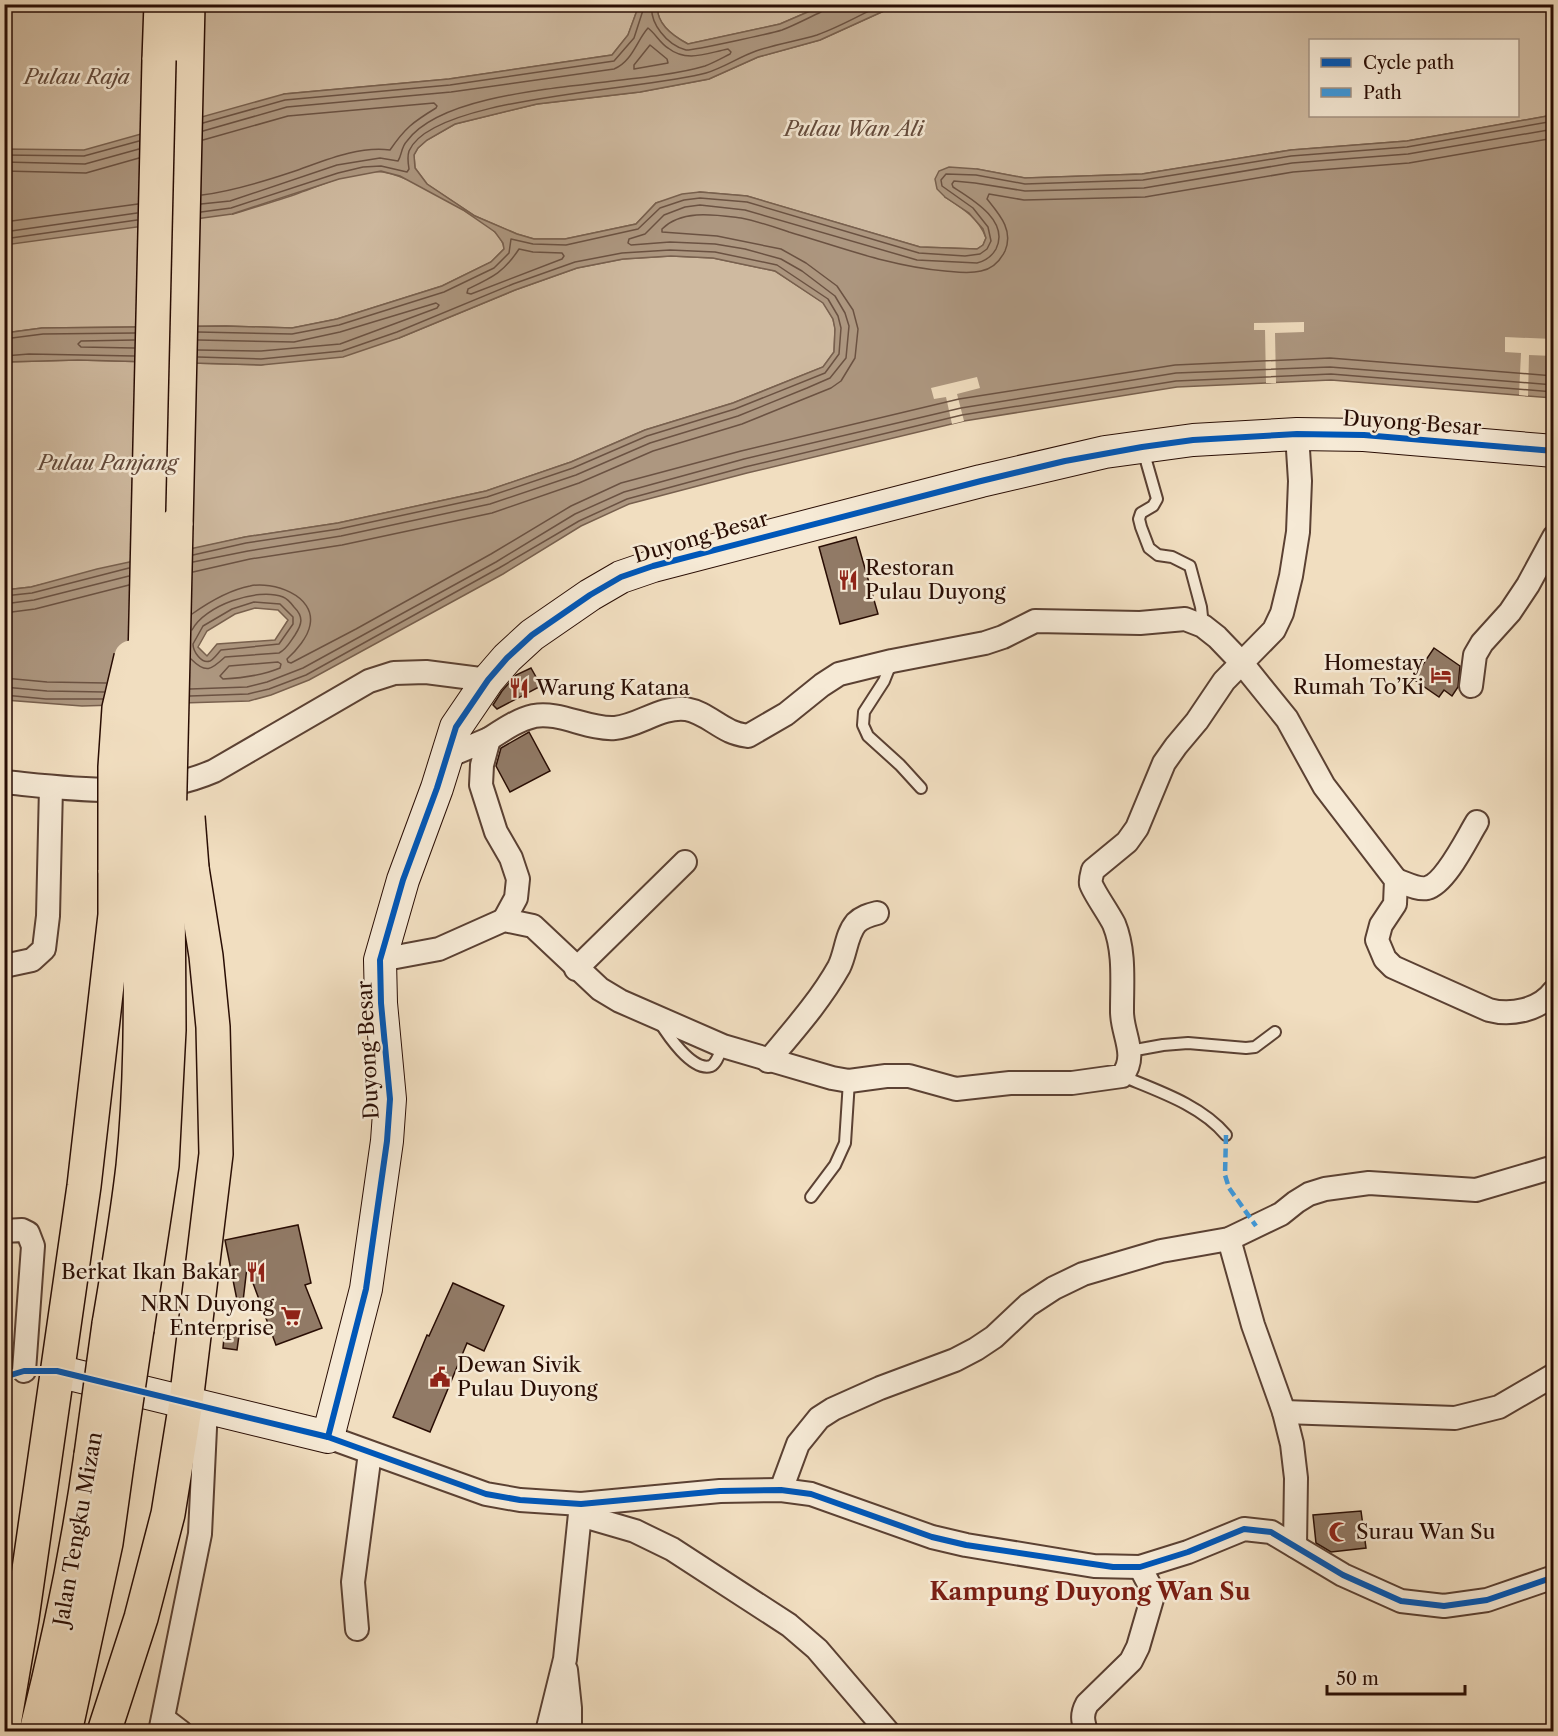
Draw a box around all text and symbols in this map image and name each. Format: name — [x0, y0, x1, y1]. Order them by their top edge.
legend — [1309, 39, 1519, 117]
text: Cycle path — [1363, 52, 1454, 74]
park label: Pulau Raja — [22, 64, 131, 89]
text: Path — [1363, 82, 1402, 104]
park label: Pulau Wan Ali — [782, 116, 925, 141]
street label: Duyong Besar — [1342, 405, 1482, 440]
park label: Pulau Panjang — [36, 450, 180, 475]
street label: Duyong Besar — [631, 505, 771, 568]
place label: Restoran Pulau Duyong — [865, 555, 1007, 604]
restaurant icon: Restoran Pulau Duyong — [836, 568, 860, 592]
place label: Homestay Rumah To’Ki — [1293, 650, 1424, 699]
hotel icon: Homestay Rumah To’Ki — [1429, 663, 1453, 687]
place label: Warung Katana — [535, 675, 691, 700]
restaurant icon: Warung Katana — [507, 676, 531, 700]
street label: Duyong Besar — [351, 980, 384, 1120]
place label: Berkat Ikan Bakar — [61, 1259, 239, 1284]
restaurant icon: Berkat Ikan Bakar — [244, 1260, 268, 1284]
place label: NRN Duyong Enterprise — [140, 1291, 275, 1340]
supermarket icon: NRN Duyong Enterprise — [279, 1304, 303, 1328]
place label: Dewan Sivik Pulau Duyong — [457, 1352, 599, 1401]
public building icon: Dewan Sivik Pulau Duyong — [428, 1365, 452, 1389]
street label: Jalan Tengku Mizan — [48, 1430, 107, 1631]
place label: Surau Wan Su — [1356, 1519, 1496, 1544]
mosque icon: Surau Wan Su — [1327, 1520, 1351, 1544]
district label: Kampung Duyong Wan Su — [929, 1577, 1251, 1606]
scale bar — [1327, 1658, 1465, 1696]
text: 50 m — [1336, 1668, 1379, 1690]

